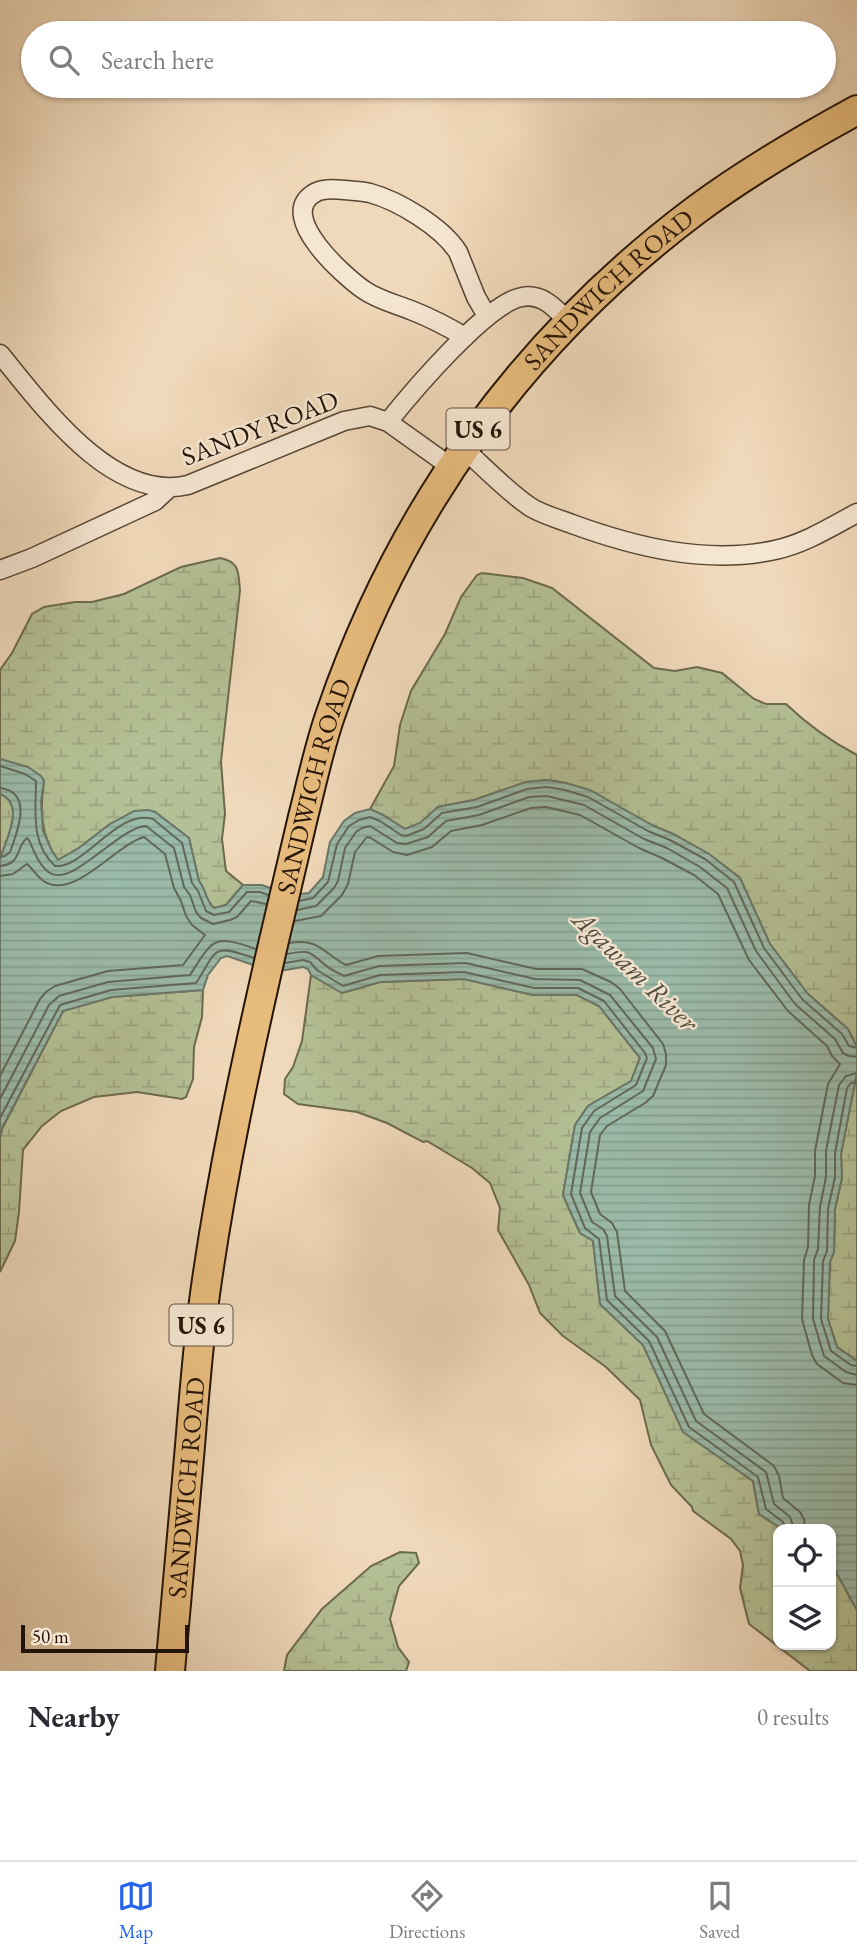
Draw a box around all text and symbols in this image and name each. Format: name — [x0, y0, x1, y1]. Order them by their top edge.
search box — [21, 21, 836, 98]
icon: search — [45, 41, 83, 79]
text: Search here — [101, 43, 214, 77]
street label: SANDWICH ROAD — [516, 201, 700, 377]
street label: SANDY ROAD — [177, 383, 343, 473]
road number: US 6 — [447, 408, 510, 449]
street label: SANDWICH ROAD — [268, 674, 359, 898]
water label: Agawam River — [564, 900, 707, 1040]
road number: US 6 — [170, 1304, 232, 1345]
street label: SANDWICH ROAD — [160, 1376, 213, 1600]
map controls — [773, 1524, 836, 1650]
button: locate — [773, 1524, 836, 1587]
button: layers — [773, 1587, 836, 1650]
scale bar — [21, 1622, 189, 1654]
text: 50 m — [32, 1624, 69, 1649]
text: Nearby — [28, 1697, 120, 1736]
text: 0 results — [757, 1702, 829, 1732]
tab: Map — [117, 1877, 155, 1944]
tab: Directions — [389, 1877, 465, 1944]
tab: Saved — [699, 1877, 740, 1944]

